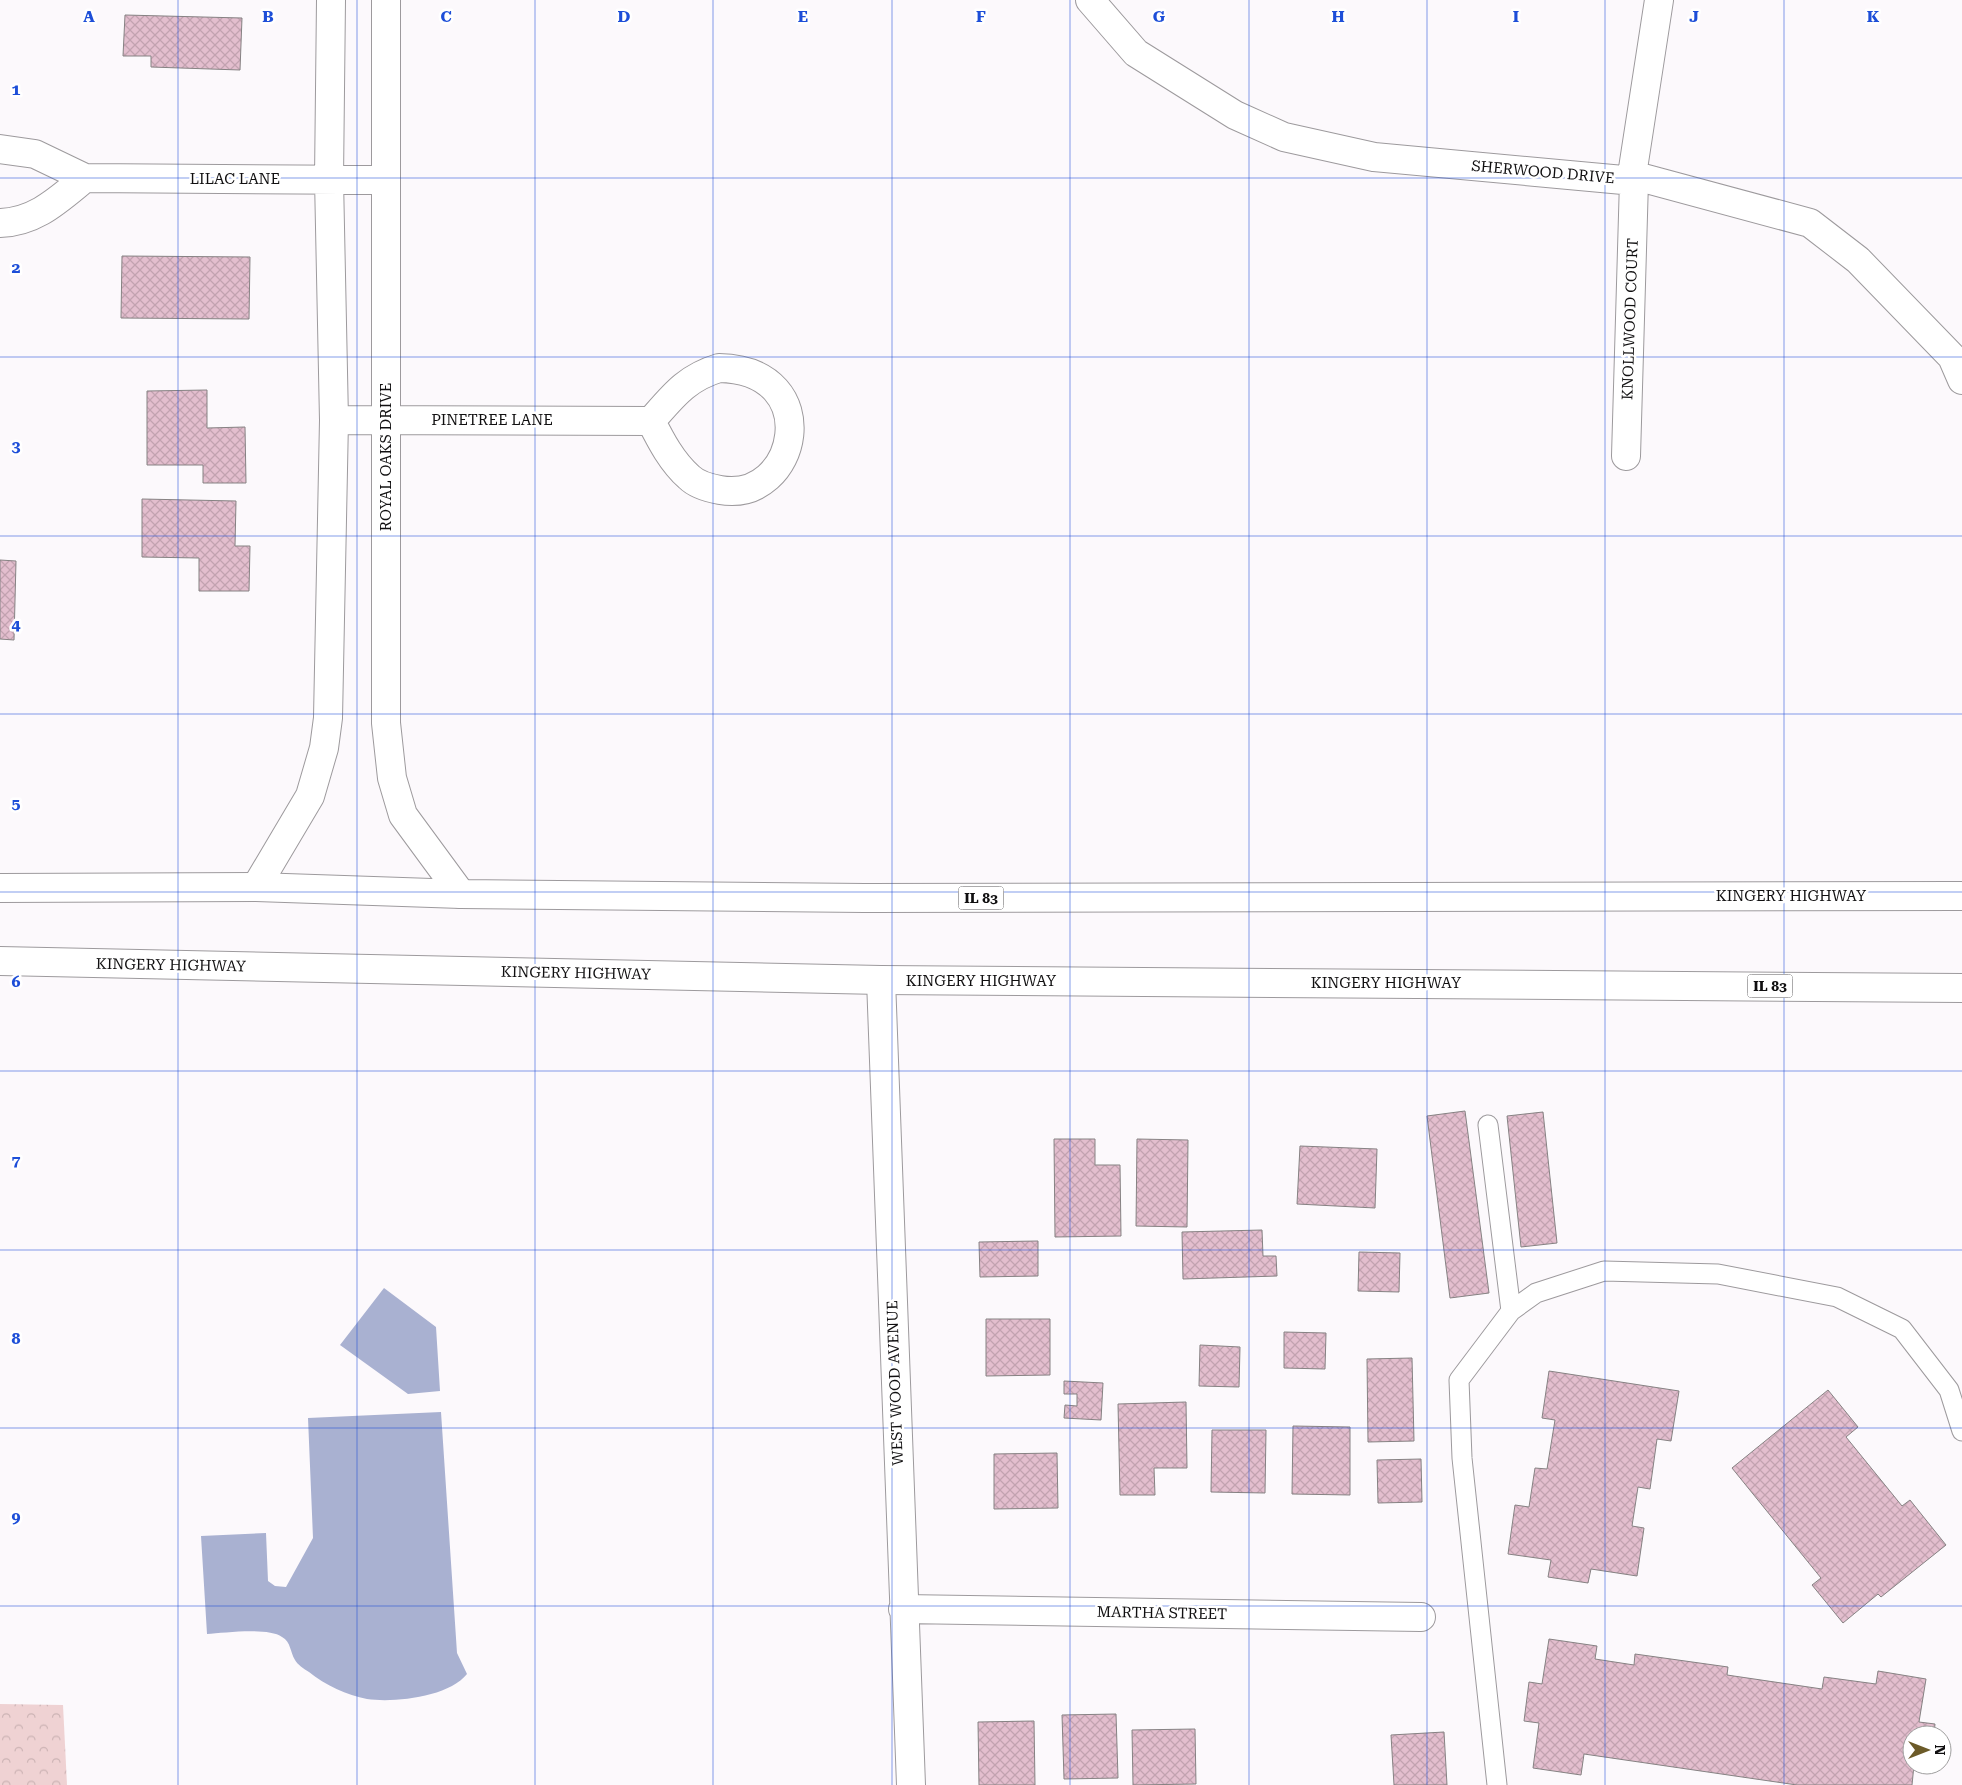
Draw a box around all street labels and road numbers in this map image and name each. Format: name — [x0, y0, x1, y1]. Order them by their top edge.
street label: SHERWOOD DRIVE — [1471, 157, 1615, 187]
street label: LILAC LANE — [190, 170, 280, 188]
street label: KNOLLWOOD COURT — [1618, 238, 1642, 400]
street label: ROYAL OAKS DRIVE — [377, 383, 395, 531]
street label: PINETREE LANE — [431, 411, 553, 429]
road number: IL 83 — [958, 886, 1004, 910]
street label: KINGERY HIGHWAY — [1716, 887, 1867, 905]
street label: KINGERY HIGHWAY — [96, 955, 247, 975]
street label: KINGERY HIGHWAY — [501, 963, 652, 983]
street label: KINGERY HIGHWAY — [906, 972, 1057, 990]
street label: KINGERY HIGHWAY — [1311, 974, 1462, 992]
road number: IL 83 — [1748, 974, 1792, 998]
street label: WEST WOOD AVENUE — [883, 1300, 907, 1466]
street label: MARTHA STREET — [1097, 1603, 1227, 1623]

